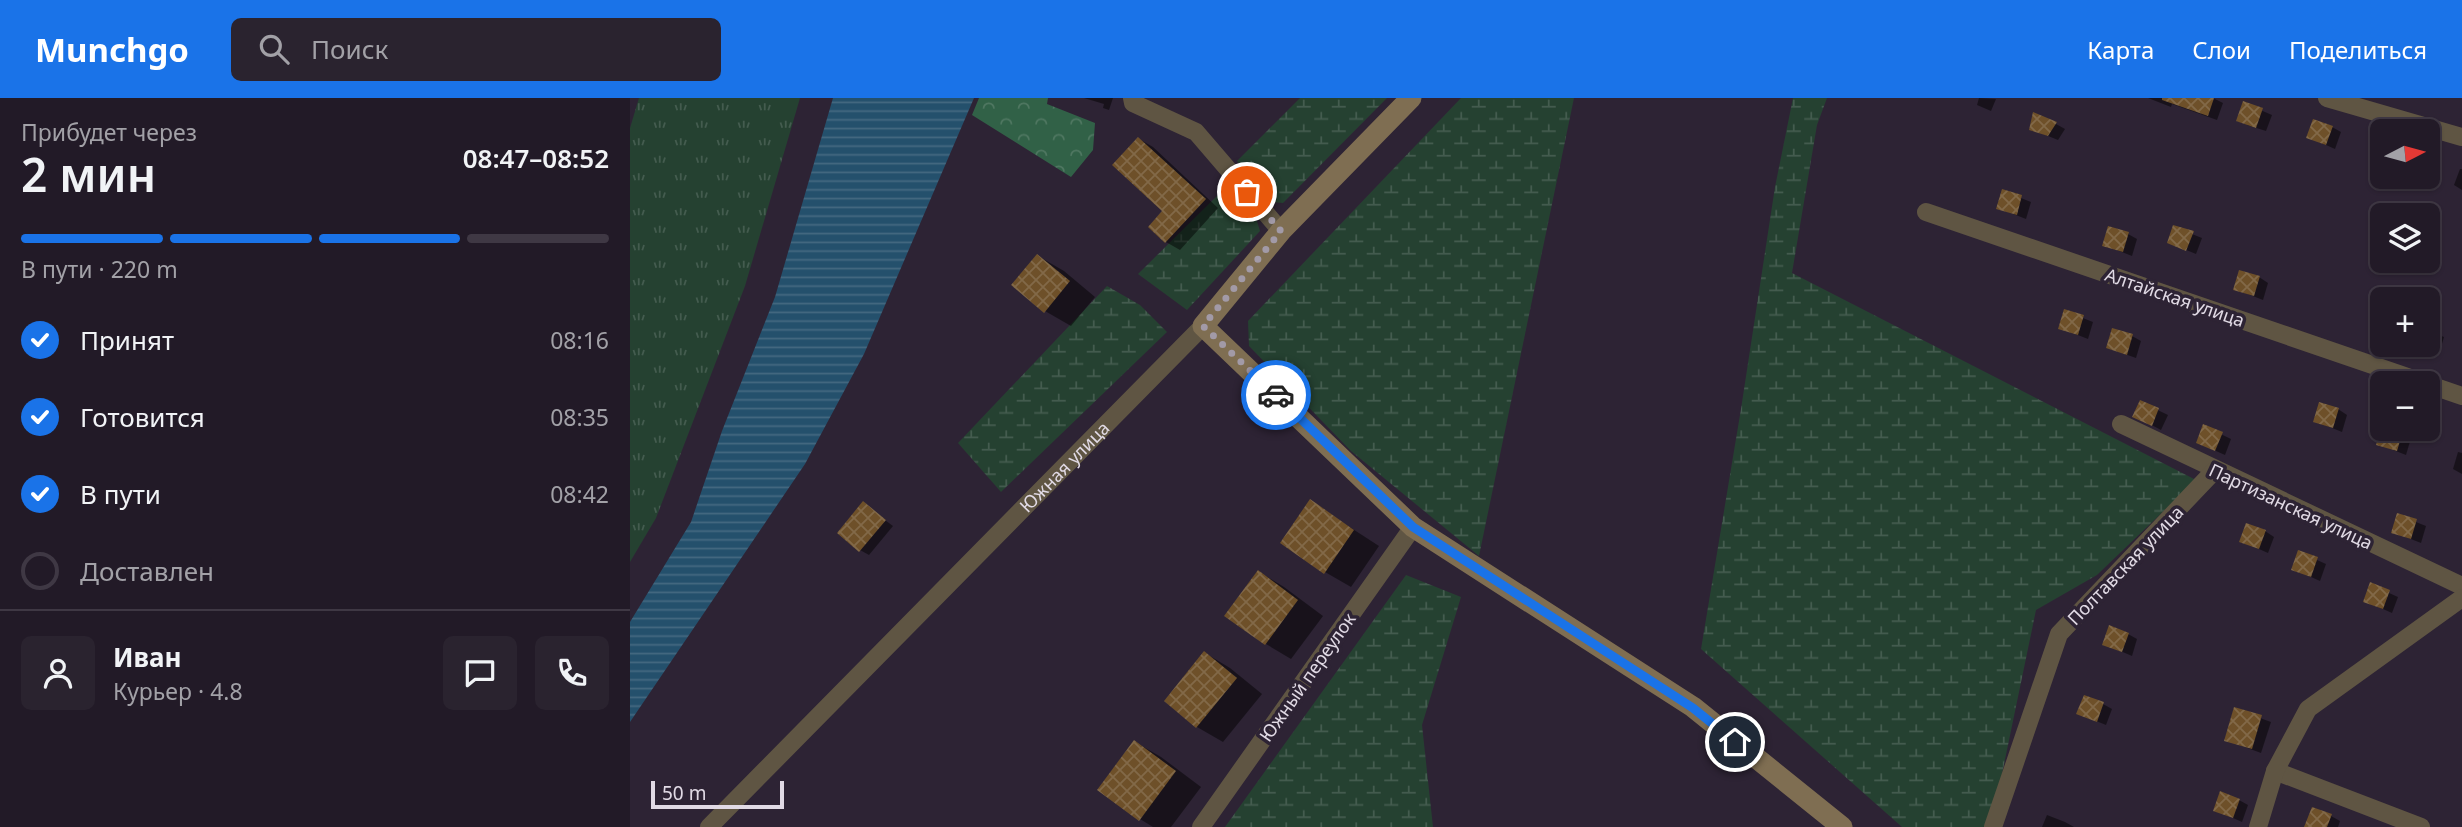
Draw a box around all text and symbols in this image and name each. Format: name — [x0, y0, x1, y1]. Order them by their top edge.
search box — [231, 18, 721, 81]
text: Munchgo — [35, 27, 189, 72]
icon: search — [255, 30, 293, 68]
text: Поиск — [311, 31, 388, 67]
text: Карта — [2087, 33, 2154, 66]
text: Слои — [2192, 33, 2251, 66]
text: Поделиться — [2289, 33, 2427, 66]
text: Прибудет через — [21, 116, 197, 148]
north arrow — [2370, 119, 2440, 189]
map controls — [2370, 119, 2440, 441]
text: 08:47–08:52 — [463, 140, 609, 176]
text: 2 мин — [21, 143, 156, 205]
pin — [1217, 162, 1277, 222]
icon: bag — [1228, 173, 1266, 211]
button: layers — [2370, 203, 2440, 273]
text: В пути · 220 m — [21, 253, 178, 285]
street label: Алтайская улица — [2102, 262, 2248, 332]
button: + — [2370, 287, 2440, 357]
icon: check — [21, 321, 59, 359]
text: Принят — [80, 322, 174, 358]
text: 08:16 — [550, 324, 609, 356]
courier — [1241, 360, 1311, 430]
button: − — [2370, 371, 2440, 441]
icon: car — [1257, 376, 1295, 414]
icon: check — [21, 398, 59, 436]
text: Готовится — [80, 399, 205, 435]
text: 08:35 — [550, 401, 609, 433]
street label: Южная улица — [1014, 416, 1114, 517]
street label: Партизанская улица — [2205, 458, 2377, 554]
icon: check — [21, 475, 59, 513]
text: В пути — [80, 476, 161, 512]
text: 08:42 — [550, 478, 609, 510]
street label: Полтавская улица — [2062, 500, 2188, 630]
text: Доставлен — [80, 553, 214, 589]
street label: Южный переулок — [1254, 607, 1361, 746]
button: person — [21, 636, 95, 710]
button: chat — [443, 636, 517, 710]
button: phone — [535, 636, 609, 710]
text: Иван — [113, 639, 182, 675]
text: Курьер · 4.8 — [113, 675, 243, 707]
pin — [1705, 712, 1765, 772]
icon: home — [1716, 723, 1754, 761]
scale bar — [651, 778, 784, 810]
text: 50 m — [662, 780, 706, 806]

